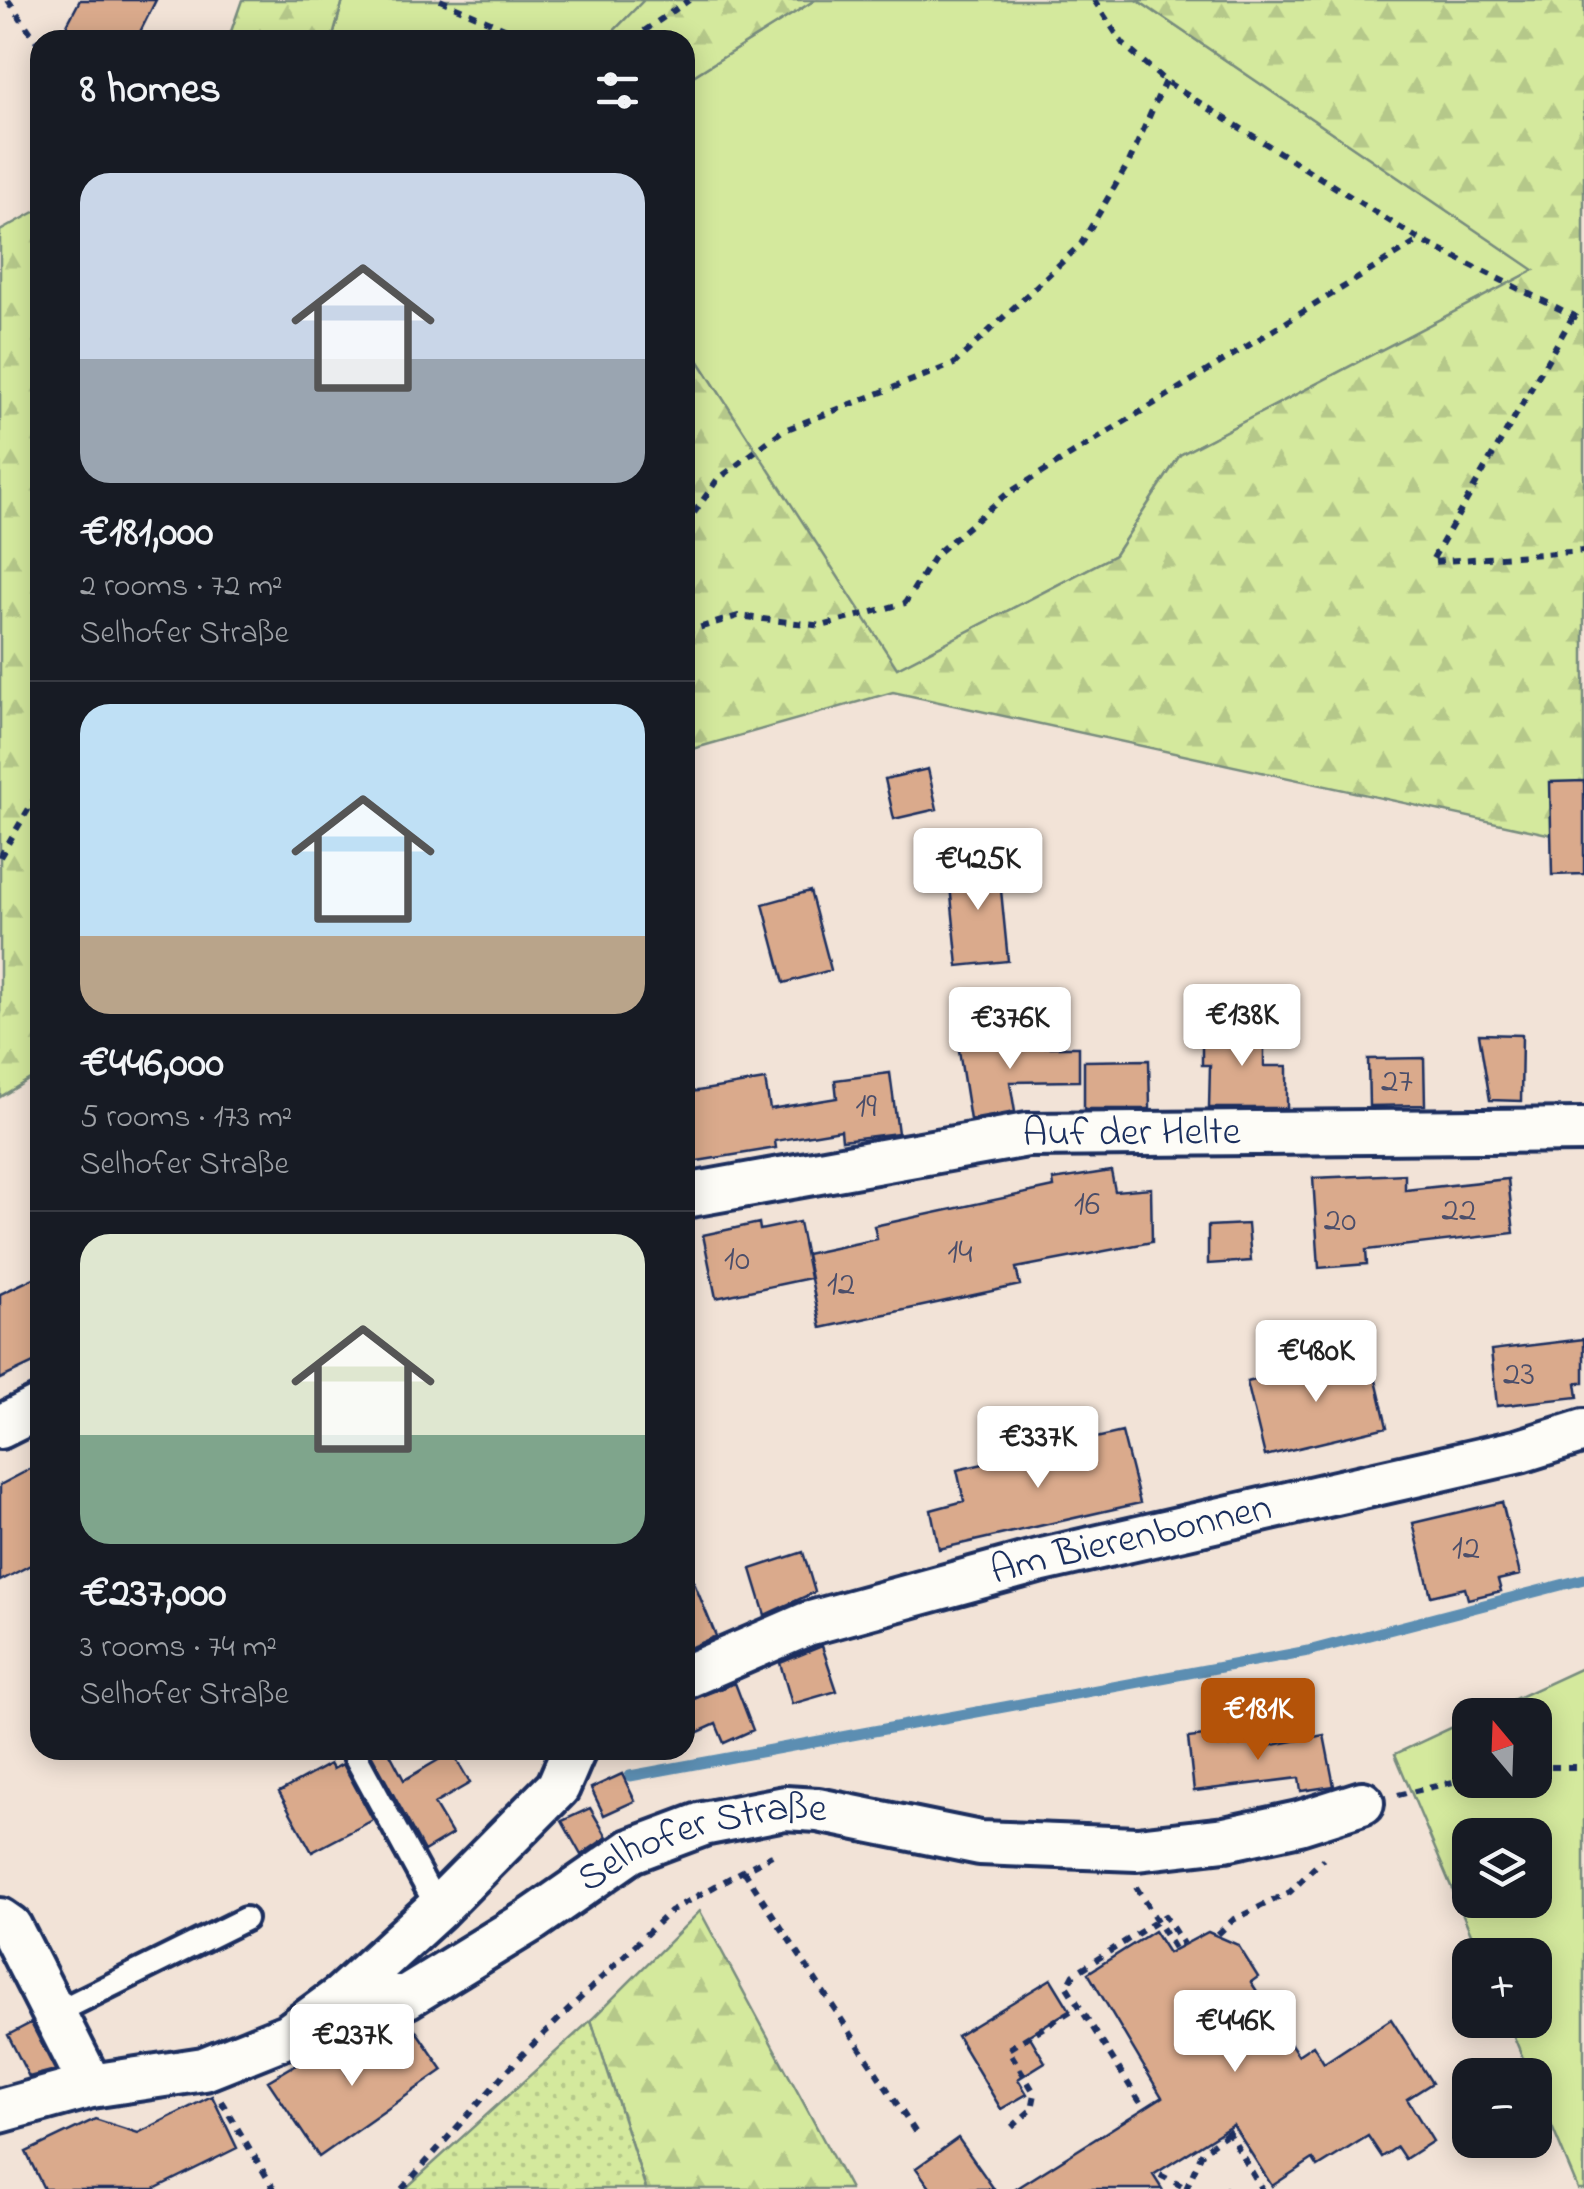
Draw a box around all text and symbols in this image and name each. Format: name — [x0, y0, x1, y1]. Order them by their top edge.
text: 8 homes — [80, 60, 221, 121]
icon: filters — [590, 63, 645, 118]
icon: home — [273, 238, 453, 418]
text: €181,000 — [80, 503, 213, 564]
text: 2 rooms · 72 m² — [80, 564, 282, 611]
text: Selhofer Straße — [80, 611, 289, 658]
icon: home — [273, 769, 453, 949]
pin: €425K — [908, 828, 1048, 913]
text: €425K — [935, 837, 1021, 884]
pin: €138K — [1172, 984, 1312, 1069]
pin: €376K — [940, 987, 1080, 1072]
text: €138K — [1205, 993, 1279, 1040]
text: €376K — [971, 996, 1049, 1043]
text: €446,000 — [80, 1034, 224, 1095]
house number: 27 — [1381, 1057, 1413, 1108]
house number: 19 — [855, 1082, 877, 1133]
text: 5 rooms · 173 m² — [80, 1095, 292, 1142]
street label: Auf der Helte — [1022, 1104, 1241, 1165]
text: Selhofer Straße — [80, 1142, 289, 1189]
house number: 16 — [1074, 1180, 1100, 1231]
house number: 22 — [1442, 1186, 1476, 1237]
house number: 20 — [1324, 1196, 1356, 1247]
house number: 14 — [947, 1228, 973, 1279]
house number: 10 — [724, 1235, 750, 1286]
house number: 12 — [827, 1260, 855, 1311]
icon: home — [273, 1299, 453, 1479]
pin: €480K — [1246, 1320, 1386, 1405]
text: €480K — [1278, 1329, 1354, 1376]
house number: 23 — [1503, 1350, 1535, 1401]
pin: €337K — [968, 1406, 1108, 1491]
text: €337K — [999, 1415, 1077, 1462]
street label: Am Bierenbonnen — [984, 1479, 1278, 1602]
house number: 12 — [1452, 1524, 1480, 1575]
text: €237,000 — [80, 1564, 226, 1625]
text: 3 rooms · 74 m² — [80, 1625, 277, 1672]
text: Selhofer Straße — [80, 1672, 289, 1719]
pin: €181K — [1188, 1678, 1328, 1763]
text: €181K — [1223, 1687, 1293, 1734]
north arrow — [1452, 1698, 1552, 1798]
map controls — [1452, 1698, 1552, 2158]
street label: Selhofer Straße — [566, 1778, 829, 1909]
button: layers — [1452, 1818, 1552, 1918]
button: + — [1452, 1938, 1552, 2038]
pin: €446K — [1165, 1990, 1305, 2075]
text: €446K — [1196, 1999, 1274, 2046]
pin: €237K — [282, 2004, 422, 2089]
text: €237K — [312, 2013, 392, 2060]
button: − — [1452, 2058, 1552, 2158]

